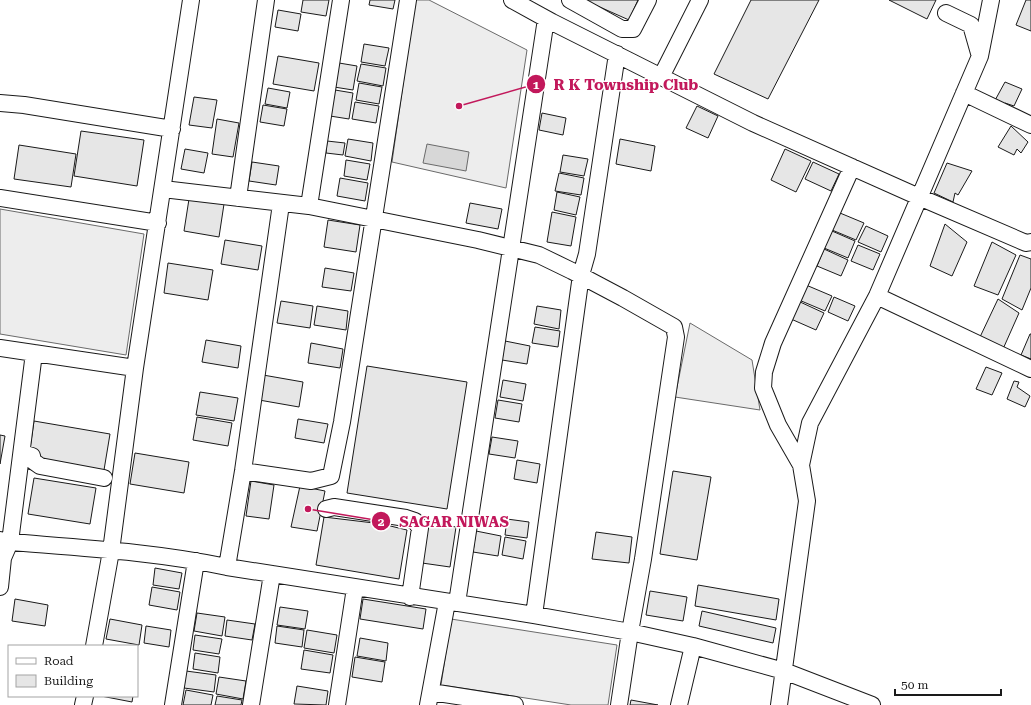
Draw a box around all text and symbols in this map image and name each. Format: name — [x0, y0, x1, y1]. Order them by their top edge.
callout: R K Township Club — [526, 71, 706, 98]
text: R K Township Club — [554, 76, 698, 94]
text: 1 — [533, 78, 540, 92]
callout: SAGAR NIWAS — [371, 508, 517, 535]
text: SAGAR NIWAS — [399, 513, 509, 531]
text: 2 — [378, 515, 385, 529]
legend — [8, 645, 138, 697]
text: Road — [44, 654, 74, 668]
scale bar — [895, 671, 1001, 697]
text: Building — [44, 674, 93, 688]
text: 50 m — [901, 678, 928, 692]

